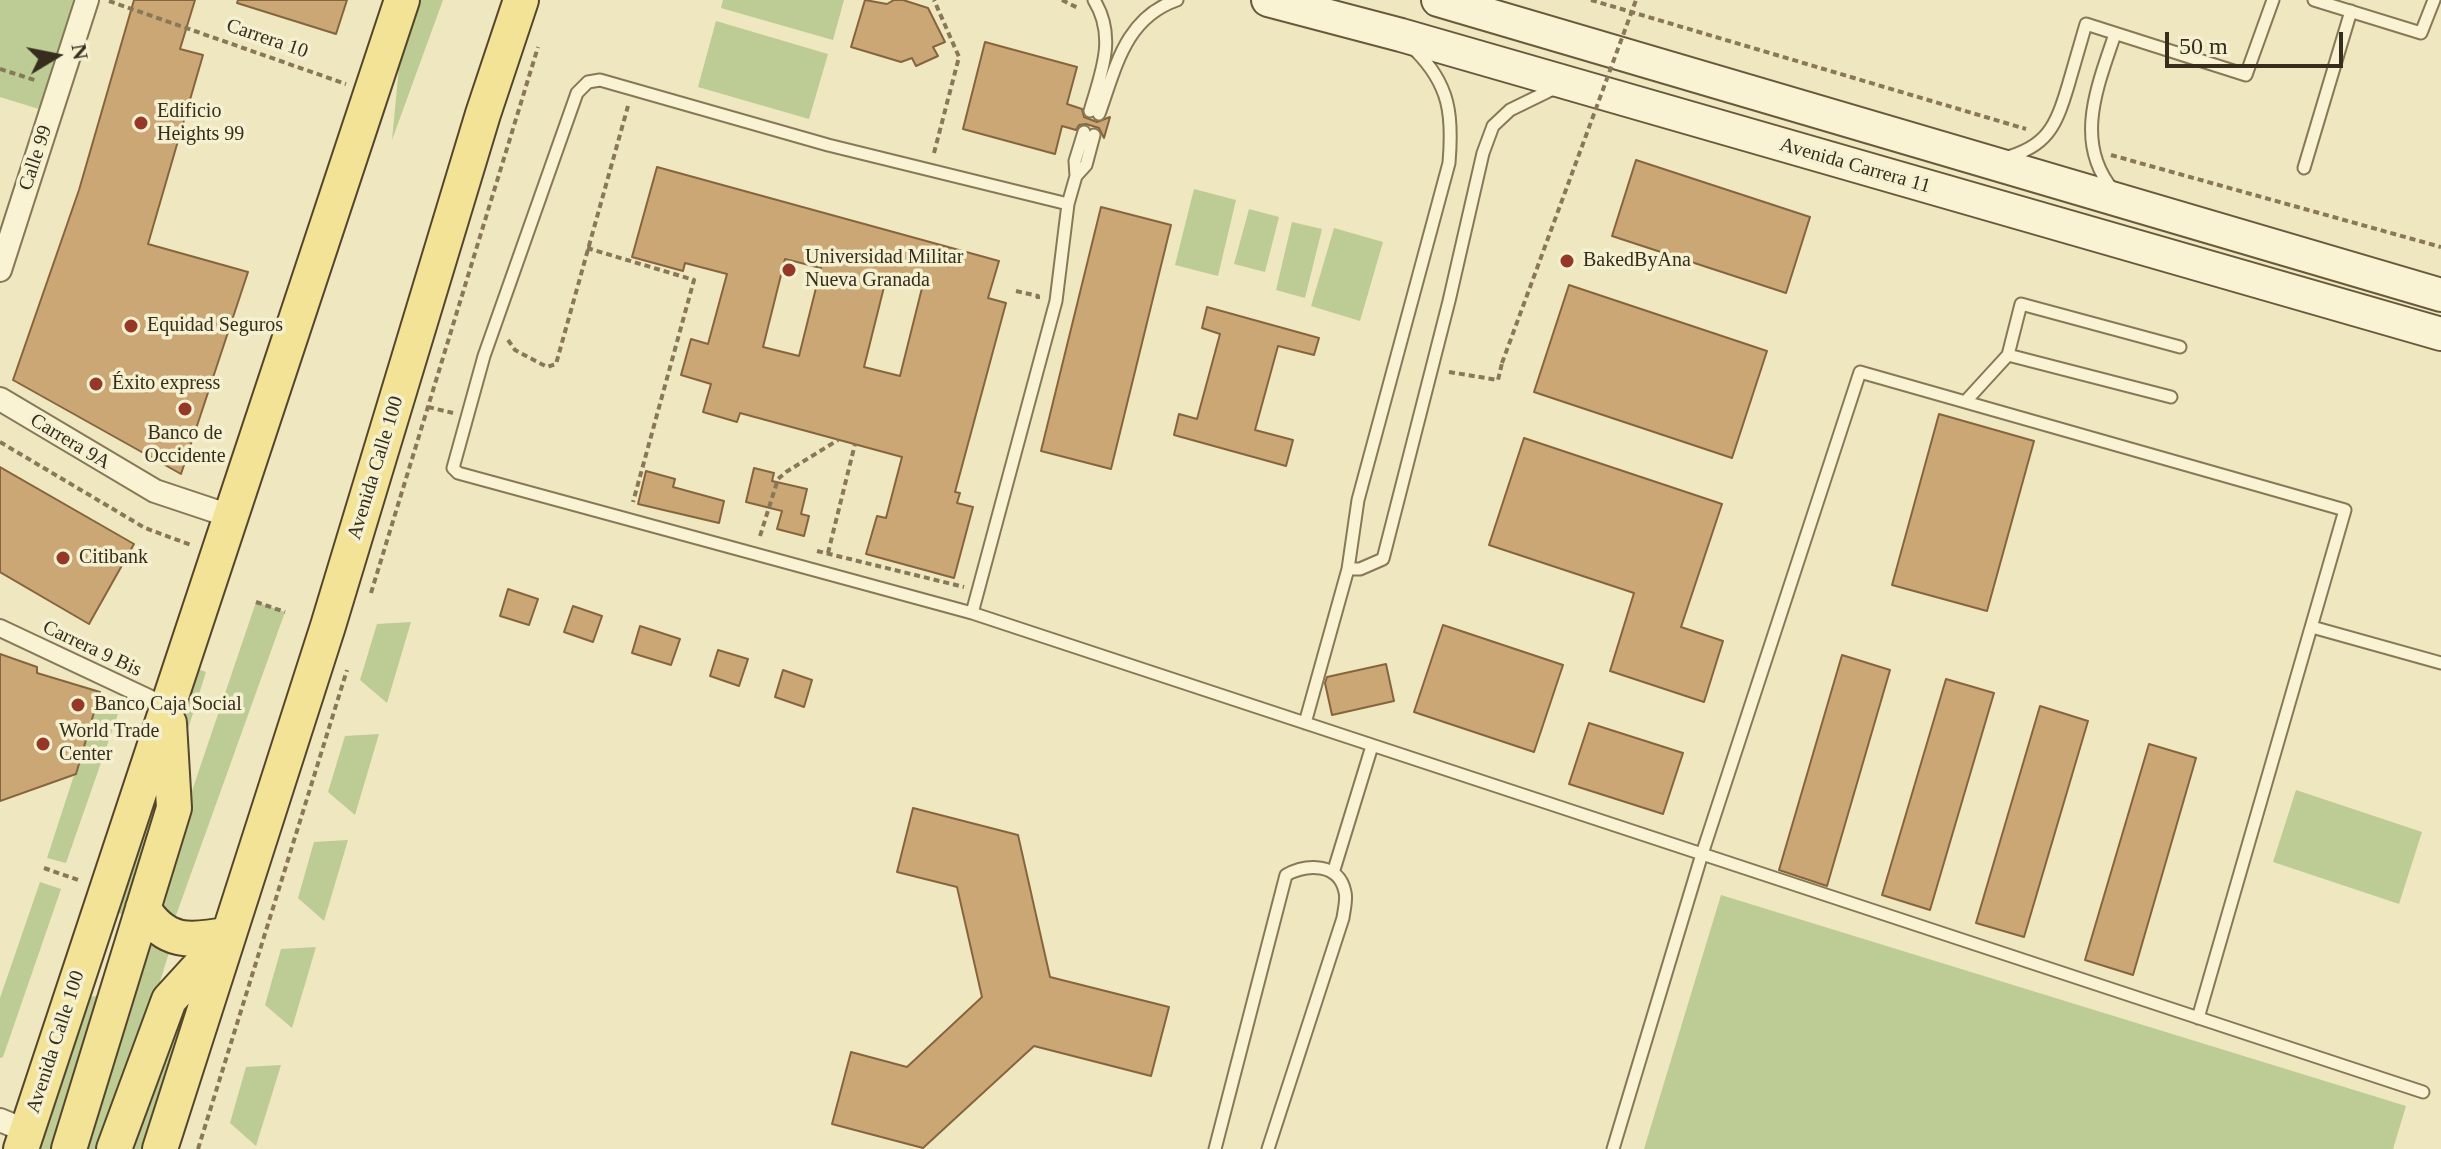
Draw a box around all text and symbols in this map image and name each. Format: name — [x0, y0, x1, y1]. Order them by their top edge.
street label: Carrera 10 — [223, 14, 311, 64]
north arrow — [16, 16, 96, 96]
scale bar — [2169, 16, 2347, 66]
text: 50 m — [2179, 33, 2228, 59]
text: N — [66, 42, 94, 62]
place label: Edificio Heights 99 — [157, 100, 244, 147]
marker: Edificio Heights 99 — [132, 114, 150, 132]
street label: Calle 99 — [14, 122, 58, 194]
street label: Avenida Carrera 11 — [1777, 133, 1933, 199]
place label: Universidad Militar Nueva Granada — [805, 246, 963, 293]
place label: BakedByAna — [1583, 249, 1691, 273]
marker: BakedByAna — [1558, 252, 1576, 270]
marker: Universidad Militar Nueva Granada — [780, 261, 798, 279]
place label: Equidad Seguros — [147, 314, 283, 338]
marker: Equidad Seguros — [122, 317, 140, 335]
place label: Éxito express — [112, 372, 220, 396]
marker: Éxito express — [87, 375, 105, 393]
street label: Avenida Calle 100 — [343, 393, 409, 543]
marker: Banco de Occidente — [176, 400, 194, 418]
street label: Carrera 9A — [26, 409, 114, 475]
place label: Banco de Occidente — [144, 422, 226, 469]
place label: Citibank — [79, 546, 148, 570]
marker: Citibank — [54, 549, 72, 567]
street label: Carrera 9 Bis — [39, 616, 145, 682]
place label: Banco Caja Social — [94, 693, 242, 717]
marker: Banco Caja Social — [69, 696, 87, 714]
place label: World Trade Center — [59, 720, 159, 767]
marker: World Trade Center — [34, 735, 52, 753]
street label: Avenida Calle 100 — [22, 968, 90, 1116]

